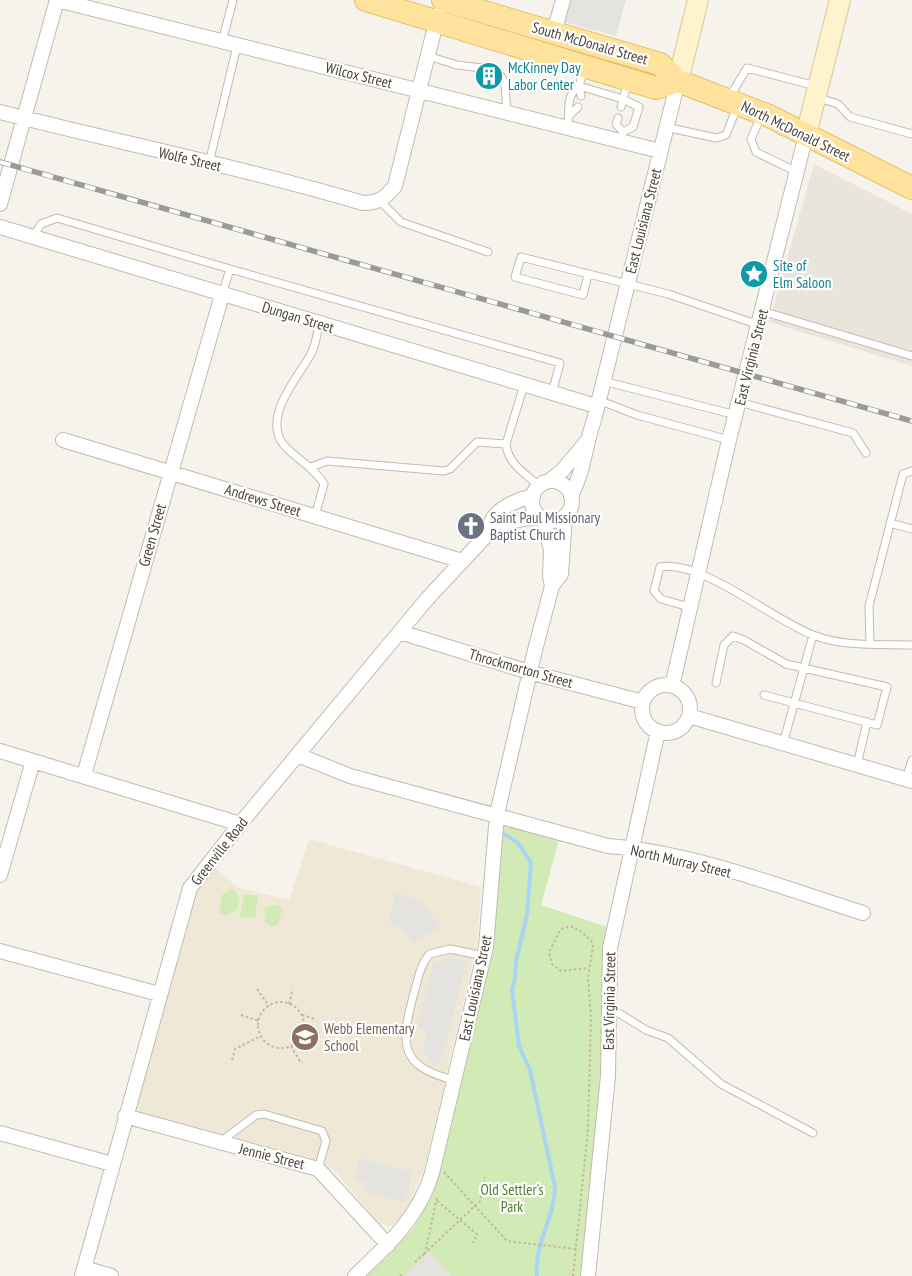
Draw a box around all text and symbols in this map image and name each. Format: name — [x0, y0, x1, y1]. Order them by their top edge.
street label: South McDonald Street — [530, 17, 650, 69]
street label: Wilcox Street — [324, 58, 394, 92]
place label: McKinney Day Labor Center — [508, 58, 581, 94]
building icon: McKinney Day Labor Center — [474, 61, 504, 91]
street label: North McDonald Street — [738, 96, 854, 166]
street label: Wolfe Street — [157, 143, 223, 175]
street label: East Louisiana Street — [621, 166, 665, 276]
place label: Site of Elm Saloon — [773, 256, 831, 292]
place icon: Site of Elm Saloon — [739, 259, 769, 289]
street label: Dungan Street — [260, 297, 336, 337]
street label: East Virginia Street — [730, 307, 772, 407]
street label: Andrews Street — [223, 479, 303, 521]
street label: Green Street — [134, 501, 170, 569]
place label: Saint Paul Missionary Baptist Church — [490, 508, 600, 544]
church icon: Saint Paul Missionary Baptist Church — [456, 511, 486, 541]
street label: Throckmorton Street — [467, 644, 575, 692]
street label: Greenville Road — [186, 813, 252, 889]
street label: North Murray Street — [629, 840, 733, 882]
street label: East Louisiana Street — [455, 933, 495, 1043]
street label: East Virginia Street — [599, 952, 619, 1050]
place label: Webb Elementary School — [324, 1019, 415, 1055]
school or university icon: Webb Elementary School — [290, 1022, 320, 1052]
street label: Jennie Street — [236, 1138, 307, 1173]
park label: Old Settler's Park — [480, 1180, 544, 1216]

